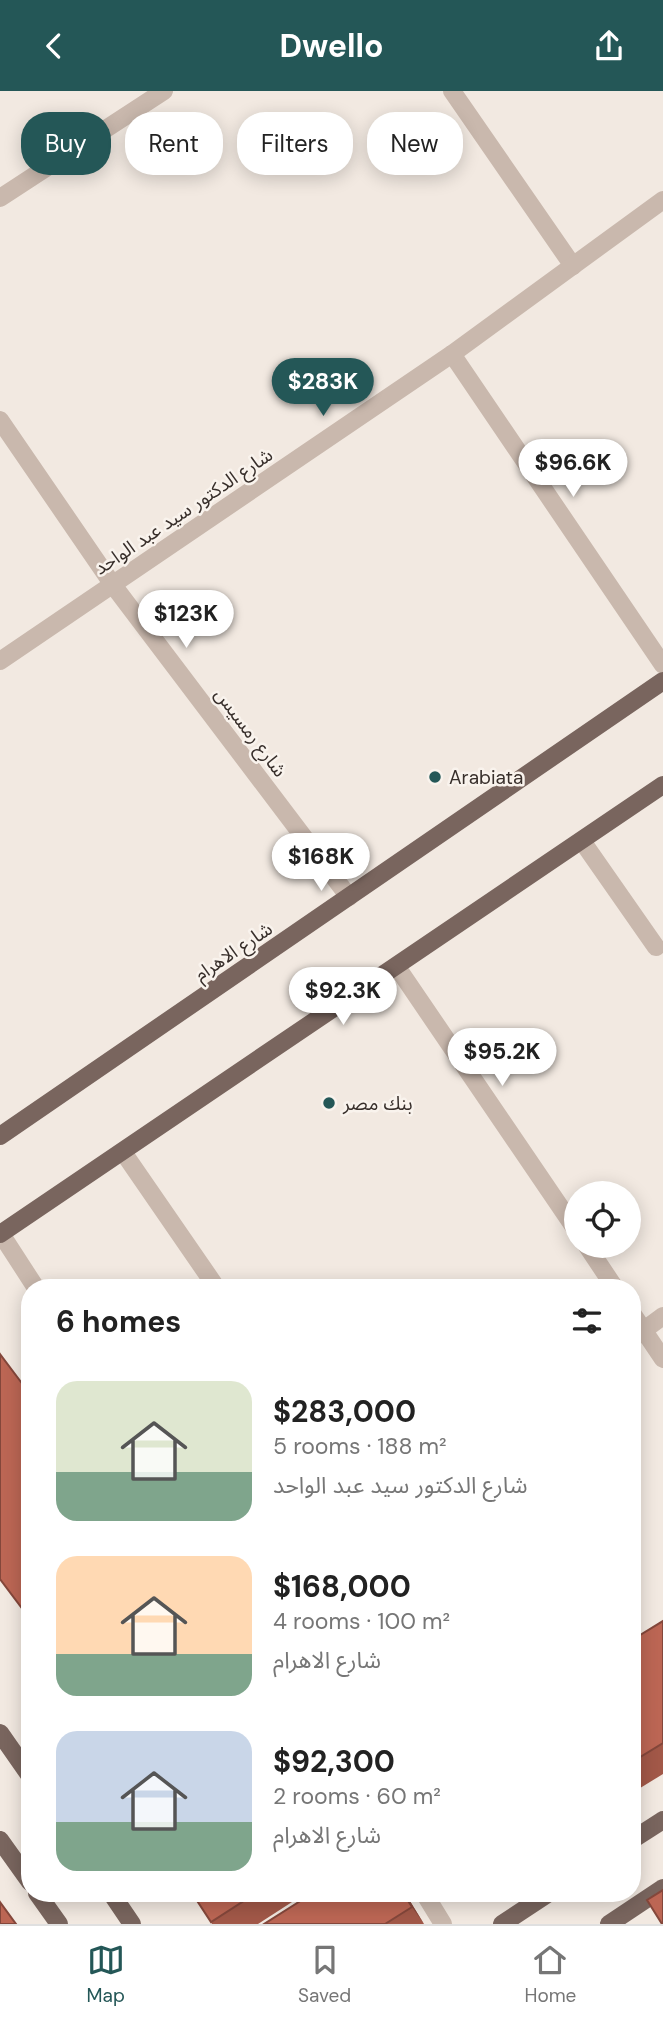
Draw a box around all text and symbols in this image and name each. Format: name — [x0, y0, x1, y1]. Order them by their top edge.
text: Dwello — [279, 25, 384, 67]
icon: back — [35, 27, 73, 65]
icon: share — [590, 27, 628, 65]
chip: Buy — [21, 112, 111, 175]
chip: Rent — [125, 112, 223, 175]
chip: Filters — [237, 112, 353, 175]
chip: New — [367, 112, 463, 175]
pin: $283K — [274, 359, 372, 418]
text: $283K — [288, 366, 358, 396]
pin: $96.6K — [516, 439, 630, 499]
street label: شارع الدكتور سيد عبد الواحد — [89, 442, 278, 581]
text: $96.6K — [534, 447, 612, 477]
pin: $123K — [137, 591, 235, 650]
text: $123K — [154, 598, 218, 628]
street label: شارع رمسيس — [208, 683, 292, 783]
place label: Arabiata — [449, 765, 523, 790]
marker: Arabiata — [427, 769, 443, 785]
pin: $168K — [272, 833, 370, 893]
text: $168K — [288, 841, 354, 871]
street label: شارع الاهرام — [189, 916, 278, 988]
pin: $92.3K — [286, 967, 400, 1027]
text: $92.3K — [305, 975, 381, 1005]
pin: $95.2K — [445, 1028, 559, 1088]
text: $95.2K — [464, 1036, 540, 1066]
place label: بنك مصر — [342, 1091, 413, 1116]
marker: بنك مصر — [321, 1095, 337, 1111]
map controls — [564, 1181, 641, 1258]
button: locate — [564, 1181, 641, 1258]
text: 6 homes — [56, 1302, 181, 1341]
icon: filters — [568, 1302, 606, 1340]
text: $283,000 — [273, 1392, 416, 1431]
icon: home — [112, 1409, 196, 1493]
text: 5 rooms · 188 m² — [273, 1431, 447, 1461]
text: شارع الدكتور سيد عبد الواحد — [273, 1470, 527, 1500]
text: $168,000 — [273, 1567, 411, 1606]
icon: home — [112, 1584, 196, 1668]
text: 4 rooms · 100 m² — [273, 1606, 450, 1636]
text: شارع الاهرام — [273, 1645, 381, 1675]
text: $92,300 — [273, 1742, 395, 1781]
icon: home — [112, 1759, 196, 1843]
text: 2 rooms · 60 m² — [273, 1781, 441, 1811]
text: شارع الاهرام — [273, 1820, 381, 1850]
tab: Map — [87, 1941, 125, 2008]
tab: Saved — [298, 1941, 351, 2008]
tab: Home — [524, 1941, 576, 2008]

